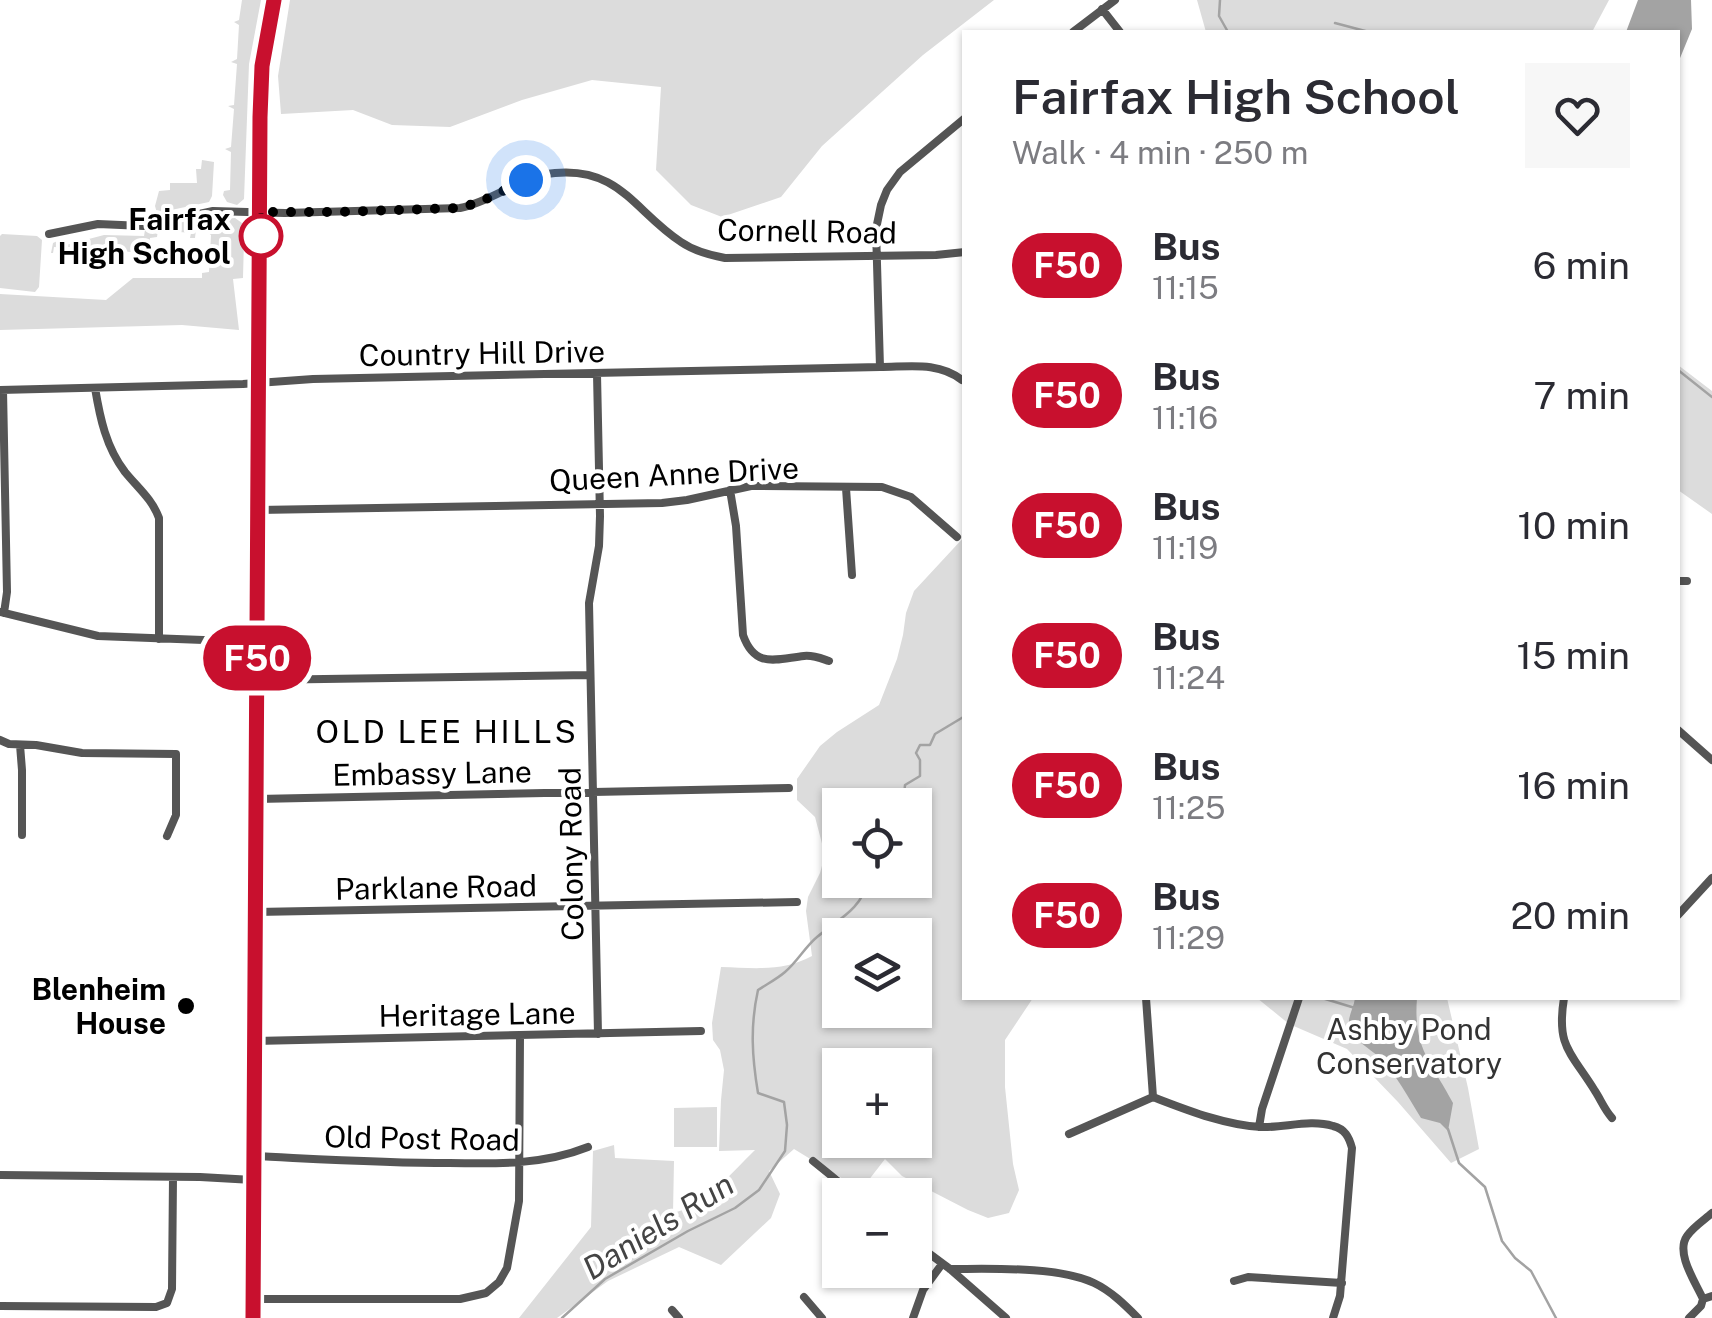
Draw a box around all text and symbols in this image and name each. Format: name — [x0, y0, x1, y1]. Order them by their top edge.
button: heart — [1525, 63, 1630, 168]
text: Fairfax High School — [1012, 68, 1460, 125]
text: Walk · 4 min · 250 m — [1012, 134, 1308, 171]
your location — [501, 155, 551, 205]
place label: Fairfax High School — [58, 201, 231, 271]
street label: Cornell Road — [717, 211, 897, 251]
marker: Fairfax High School — [240, 215, 282, 257]
text: Bus — [1152, 224, 1221, 269]
text: 6 min — [1533, 243, 1630, 288]
text: F50 — [1033, 245, 1101, 286]
text: 11:15 — [1152, 269, 1219, 306]
street label: Country Hill Drive — [359, 333, 605, 373]
text: Bus — [1152, 354, 1221, 399]
text: 7 min — [1533, 373, 1630, 418]
text: F50 — [1033, 375, 1101, 416]
text: 11:16 — [1152, 399, 1218, 436]
street label: Queen Anne Drive — [548, 449, 800, 499]
text: Bus — [1152, 484, 1221, 529]
text: 10 min — [1518, 503, 1630, 548]
text: F50 — [1033, 505, 1101, 546]
text: 11:19 — [1152, 529, 1218, 566]
text: Bus — [1152, 614, 1221, 659]
line badge: F50 — [200, 626, 314, 690]
text: 15 min — [1517, 633, 1630, 678]
text: F50 — [1033, 635, 1101, 676]
text: F50 — [223, 638, 291, 679]
text: 11:24 — [1152, 659, 1225, 696]
district label: OLD LEE HILLS — [315, 713, 579, 750]
text: Bus — [1152, 744, 1221, 789]
street label: Embassy Lane — [332, 753, 532, 793]
text: 16 min — [1517, 763, 1630, 808]
text: F50 — [1033, 765, 1101, 806]
street label: Colony Road — [551, 767, 591, 941]
map controls — [822, 788, 932, 1288]
button: locate — [822, 788, 932, 898]
text: 11:25 — [1152, 789, 1225, 826]
street label: Parklane Road — [335, 867, 537, 907]
text: Bus — [1152, 874, 1221, 919]
text: 20 min — [1510, 893, 1630, 938]
text: F50 — [1033, 895, 1101, 936]
button: layers — [822, 918, 932, 1028]
text: 11:29 — [1152, 919, 1225, 956]
place label: Blenheim House — [31, 971, 166, 1041]
street label: Heritage Lane — [378, 994, 576, 1034]
marker: Blenheim House — [175, 995, 197, 1017]
park label: Ashby Pond Conservatory — [1316, 1011, 1502, 1081]
button: + — [822, 1048, 932, 1158]
street label: Old Post Road — [324, 1118, 520, 1158]
water label: Daniels Run — [576, 1165, 740, 1287]
button: − — [822, 1178, 932, 1288]

